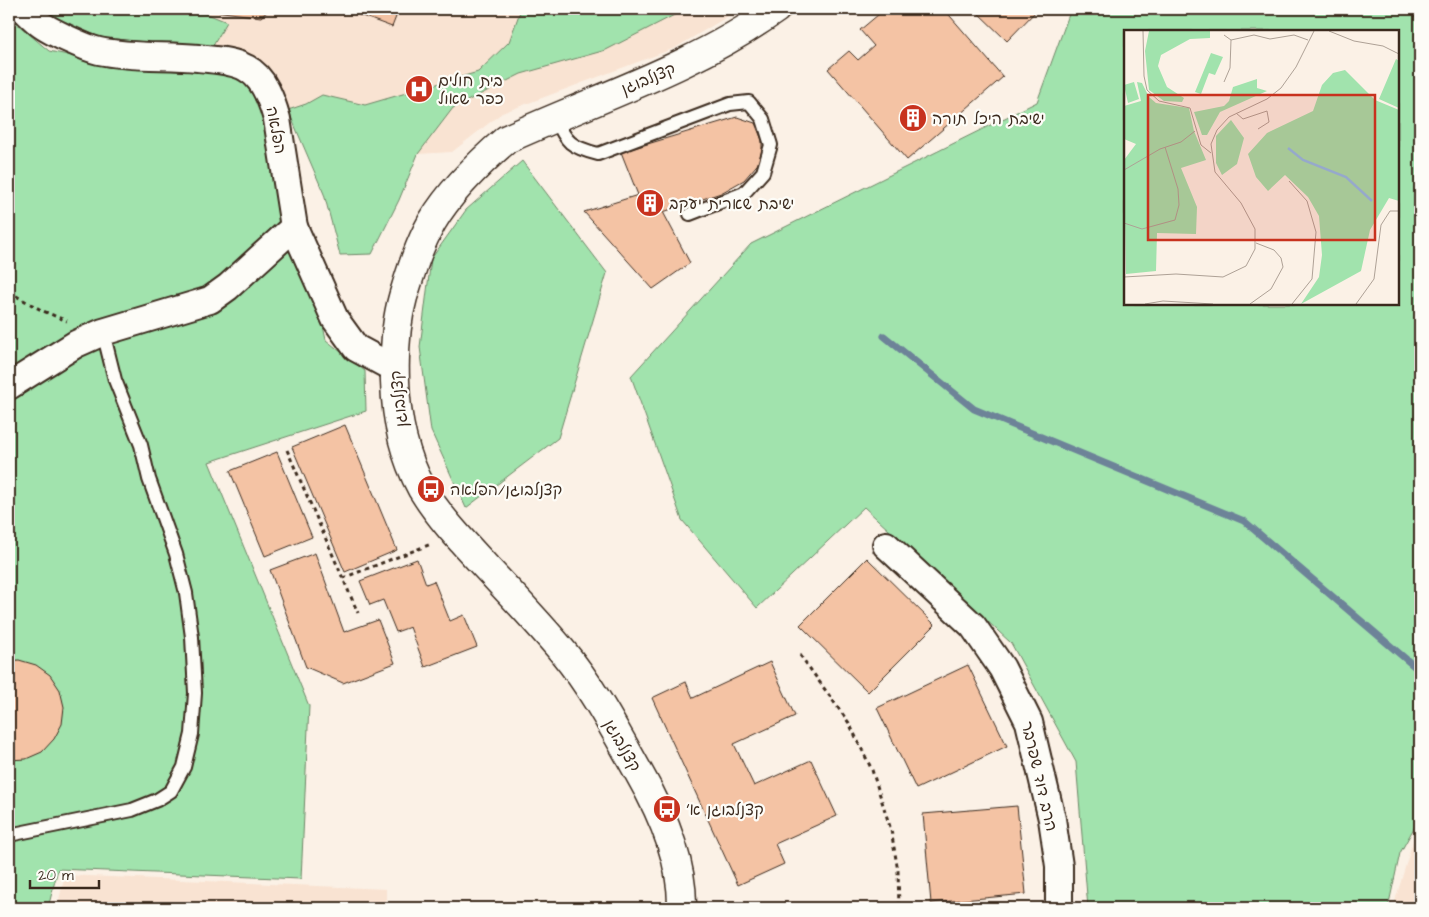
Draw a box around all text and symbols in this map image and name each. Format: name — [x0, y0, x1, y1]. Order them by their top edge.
inset map — [1124, 30, 1399, 305]
street label: קצנלבוגן — [618, 58, 679, 100]
place label: בית חולים כפר שאול — [438, 70, 504, 110]
hospital icon: בית חולים כפר שאול — [404, 74, 434, 104]
building icon: ישיבת היכל תורה — [898, 103, 928, 133]
street label: הפלאה — [261, 105, 291, 156]
place label: ישיבת היכל תורה — [932, 108, 1045, 130]
building icon: ישיבת שארית יעקב — [635, 188, 665, 218]
place label: ישיבת שארית יעקב — [669, 193, 794, 215]
street label: קצנלבוגן — [385, 369, 413, 428]
bus stop icon: קצנלבוגן/הפלאה — [416, 474, 446, 504]
place label: קצנלבוגן/הפלאה — [450, 479, 562, 501]
street label: קצנלבוגן — [598, 715, 646, 776]
street label: הרב דוד שפרבר — [1016, 719, 1062, 833]
bus stop icon: קצנלבוגן א׳ — [652, 794, 682, 824]
place label: קצנלבוגן א׳ — [686, 799, 764, 821]
scale bar — [30, 857, 99, 889]
text: 20 m — [38, 865, 74, 886]

